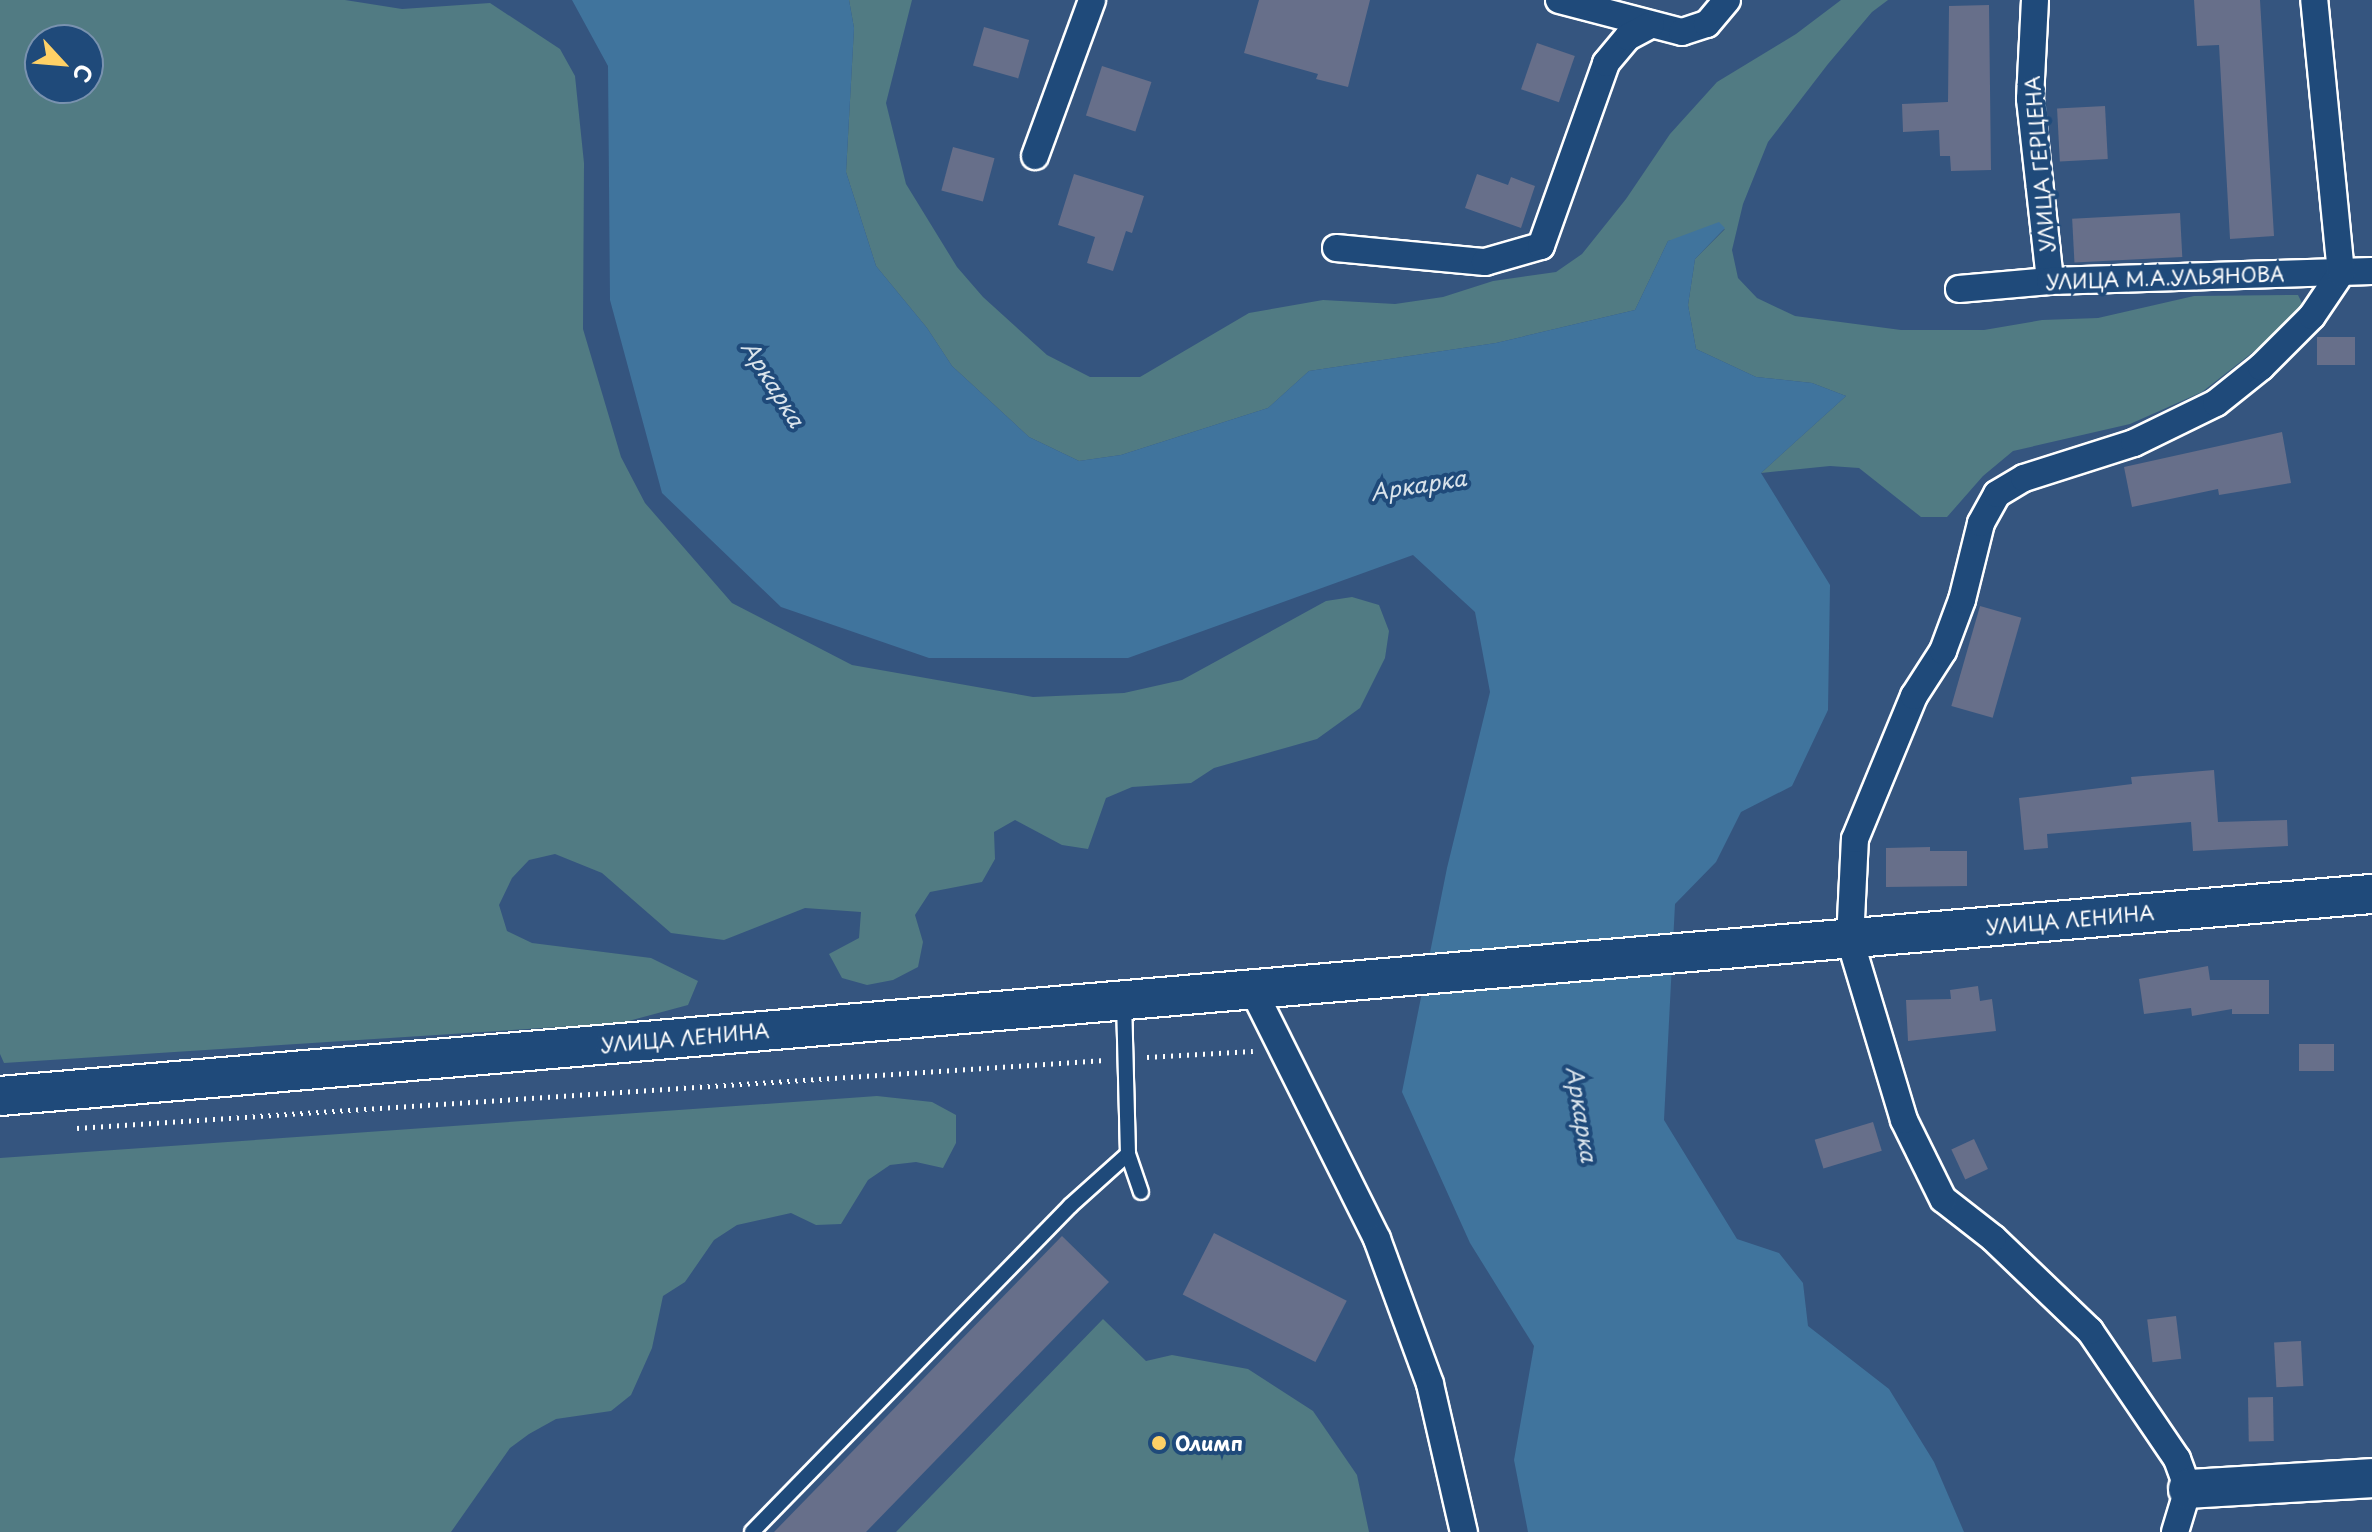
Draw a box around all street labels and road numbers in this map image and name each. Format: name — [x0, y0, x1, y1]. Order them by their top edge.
street label: УЛИЦА ГЕРЦЕНА — [2020, 75, 2060, 253]
street label: УЛИЦА М.А.УЛЬЯНОВА — [2045, 262, 2285, 294]
street label: УЛИЦА ЛЕНИНА — [1984, 901, 2156, 939]
street label: УЛИЦА ЛЕНИНА — [599, 1019, 771, 1057]

